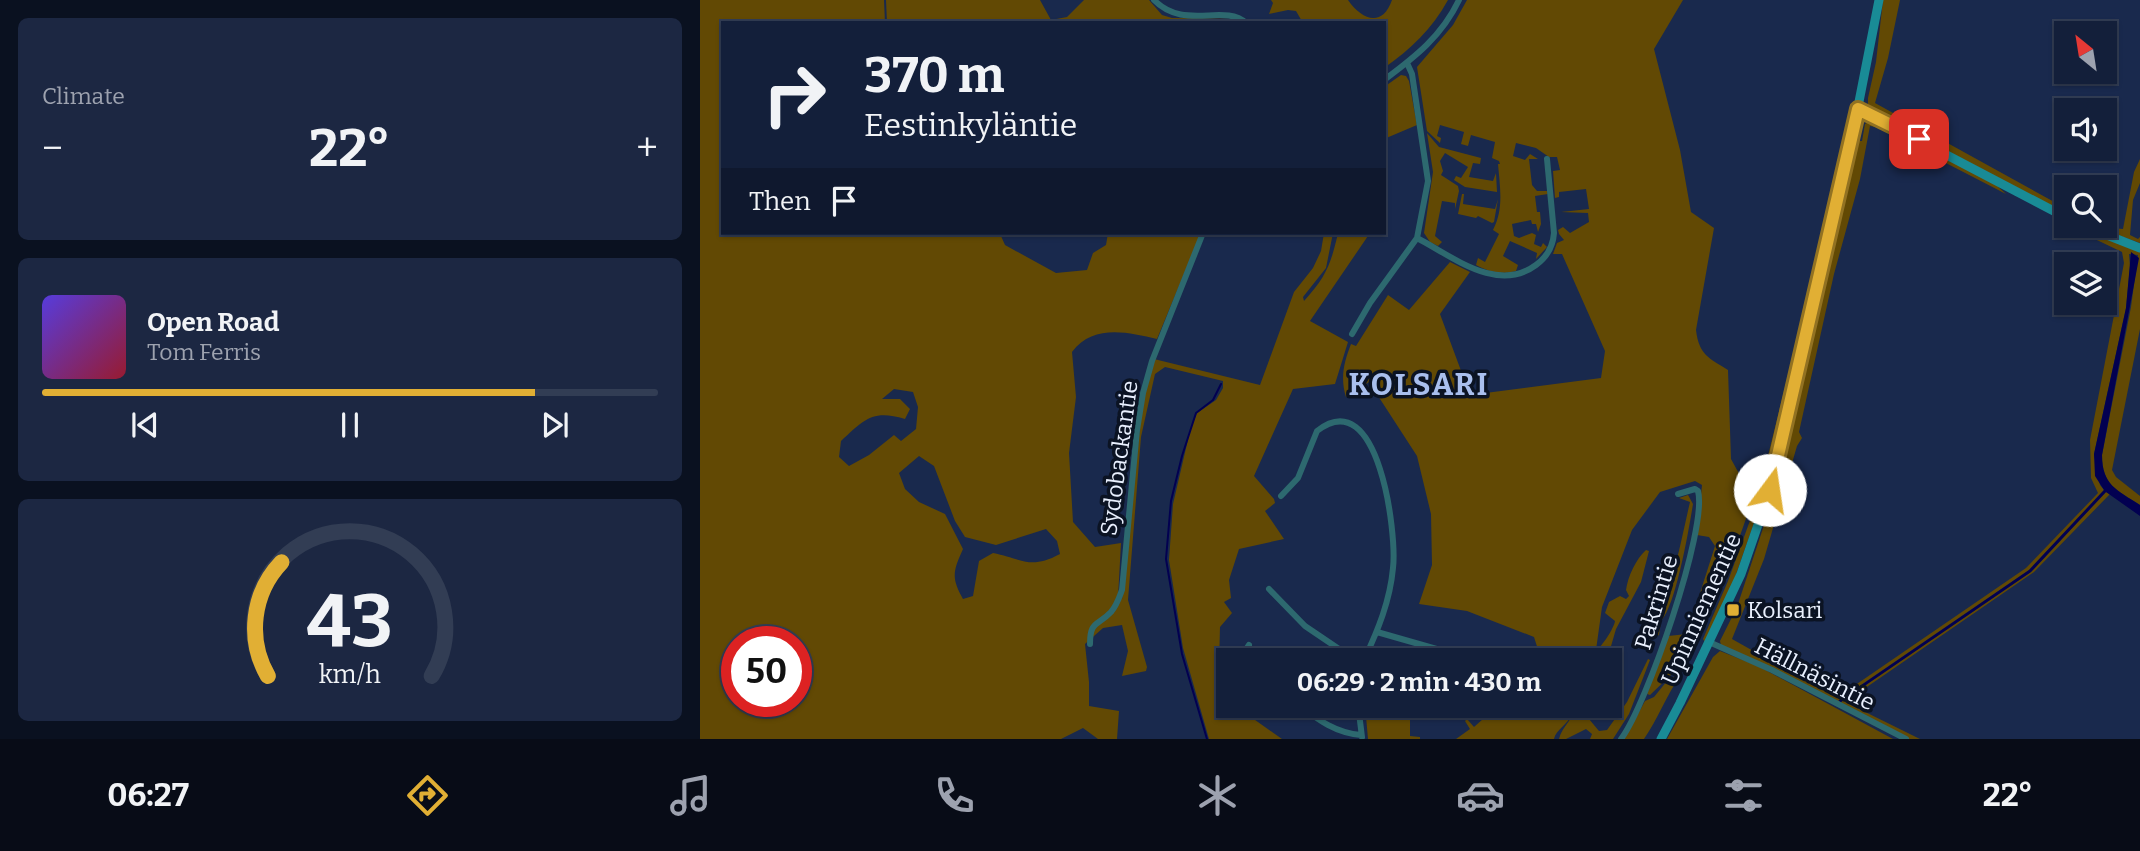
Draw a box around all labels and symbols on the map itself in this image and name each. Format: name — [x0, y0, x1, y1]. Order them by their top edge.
north arrow — [2054, 21, 2118, 84]
pin — [1889, 109, 1949, 169]
district label: KOLSARI — [1349, 367, 1489, 403]
street label: Sydobackantie — [1094, 379, 1144, 537]
position arrow — [1733, 453, 1807, 527]
street label: Upinniementie — [1655, 529, 1747, 689]
street label: Pakrintie — [1628, 551, 1684, 653]
place label: Kolsari — [1747, 596, 1823, 624]
marker: Kolsari — [1725, 602, 1741, 618]
speed limit sign: 50 — [721, 626, 812, 717]
street label: Hällnäsintie — [1750, 632, 1880, 716]

